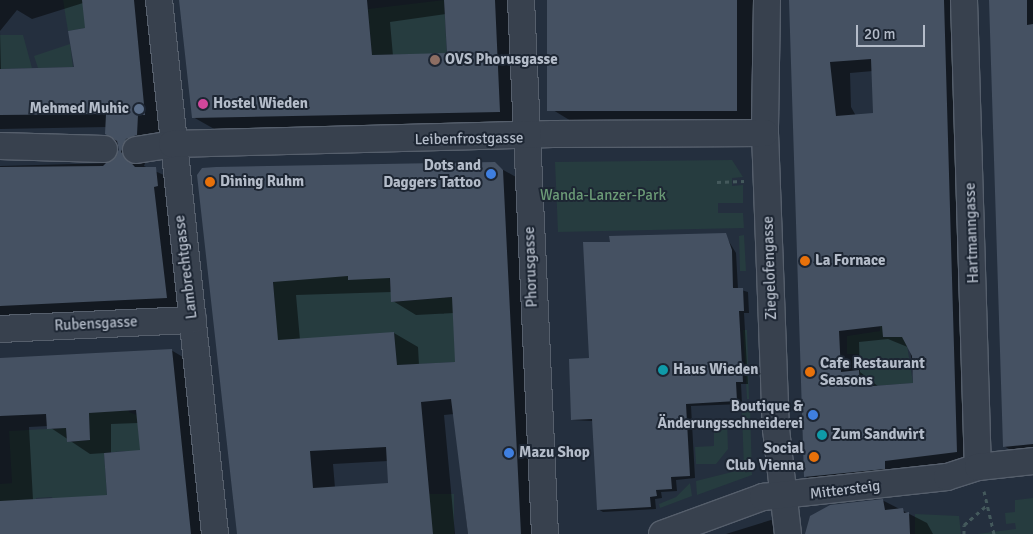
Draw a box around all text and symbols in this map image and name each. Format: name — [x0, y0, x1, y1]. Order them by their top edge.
scale bar — [858, 15, 927, 47]
text: 20 m — [864, 25, 895, 43]
place label: OVS Phorusgasse — [445, 51, 558, 69]
marker: OVS Phorusgasse — [429, 54, 441, 66]
place label: Hostel Wieden — [213, 95, 308, 113]
marker: Hostel Wieden — [197, 98, 209, 110]
place label: Mehmed Muhic — [29, 100, 129, 118]
marker: Mehmed Muhic — [133, 103, 145, 115]
street label: Leibenfrostgasse — [414, 129, 524, 149]
place label: Dots and Daggers Tattoo — [383, 156, 481, 191]
marker: Dots and Daggers Tattoo — [485, 168, 497, 180]
place label: Dining Ruhm — [220, 173, 304, 191]
marker: Dining Ruhm — [204, 176, 216, 188]
street label: Hartmanngasse — [961, 182, 983, 284]
park label: Wanda-Lanzer-Park — [540, 187, 666, 205]
street label: Lambrechtgasse — [171, 214, 201, 320]
street label: Ziegelofengasse — [759, 216, 781, 320]
street label: Phorusgasse — [521, 226, 541, 308]
place label: La Fornace — [815, 252, 885, 270]
marker: La Fornace — [799, 255, 811, 267]
street label: Rubensgasse — [54, 313, 138, 335]
place label: Cafe Restaurant Seasons — [820, 354, 925, 389]
place label: Haus Wieden — [673, 361, 758, 379]
marker: Haus Wieden — [657, 364, 669, 376]
marker: Cafe Restaurant Seasons — [804, 366, 816, 378]
place label: Boutique & Änderungsschneiderei — [657, 397, 803, 432]
marker: Boutique & Änderungsschneiderei — [807, 409, 819, 421]
place label: Zum Sandwirt — [832, 426, 925, 444]
marker: Zum Sandwirt — [816, 429, 828, 441]
place label: Social Club Vienna — [726, 439, 804, 474]
place label: Mazu Shop — [519, 444, 590, 462]
marker: Mazu Shop — [503, 447, 515, 459]
marker: Social Club Vienna — [808, 451, 820, 463]
street label: Mittersteig — [809, 477, 881, 503]

